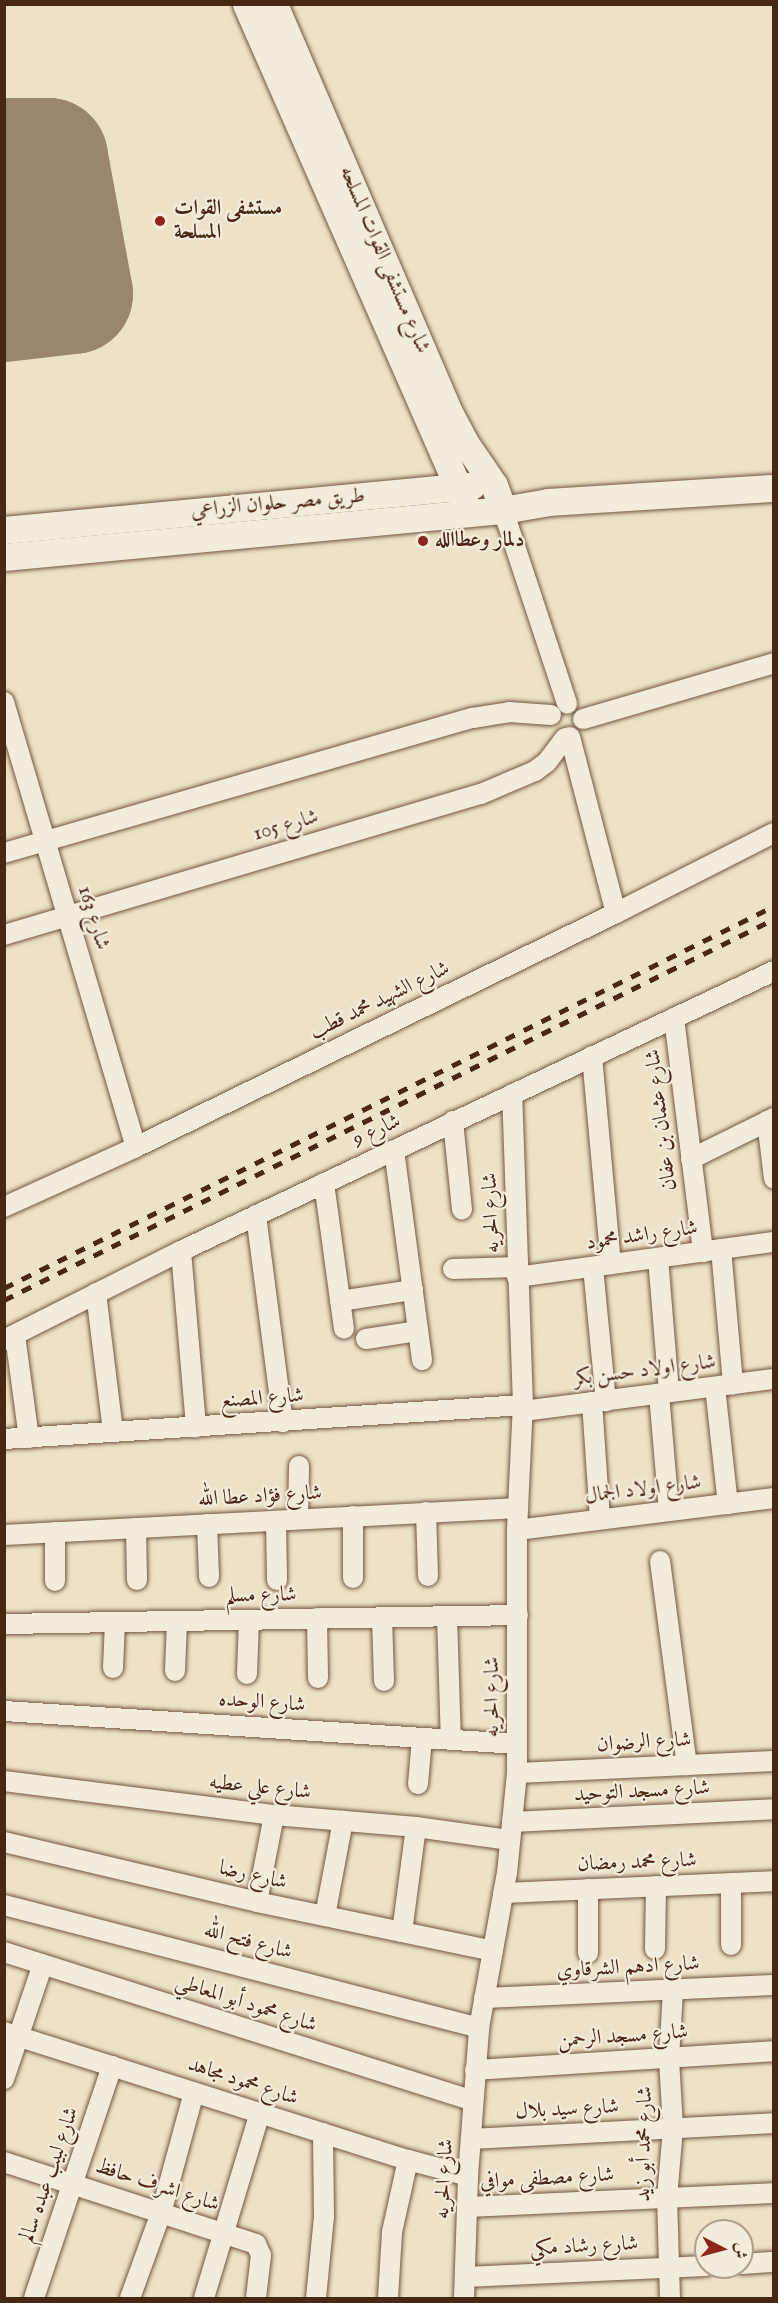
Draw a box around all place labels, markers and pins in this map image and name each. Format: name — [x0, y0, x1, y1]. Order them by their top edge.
place label: مستشفى القوات المسلحة — [174, 196, 282, 246]
marker: مستشفى القوات المسلحة — [151, 212, 169, 230]
place label: دلمار وعطاالله — [435, 528, 524, 554]
marker: دلمار وعطاالله — [416, 534, 430, 548]

